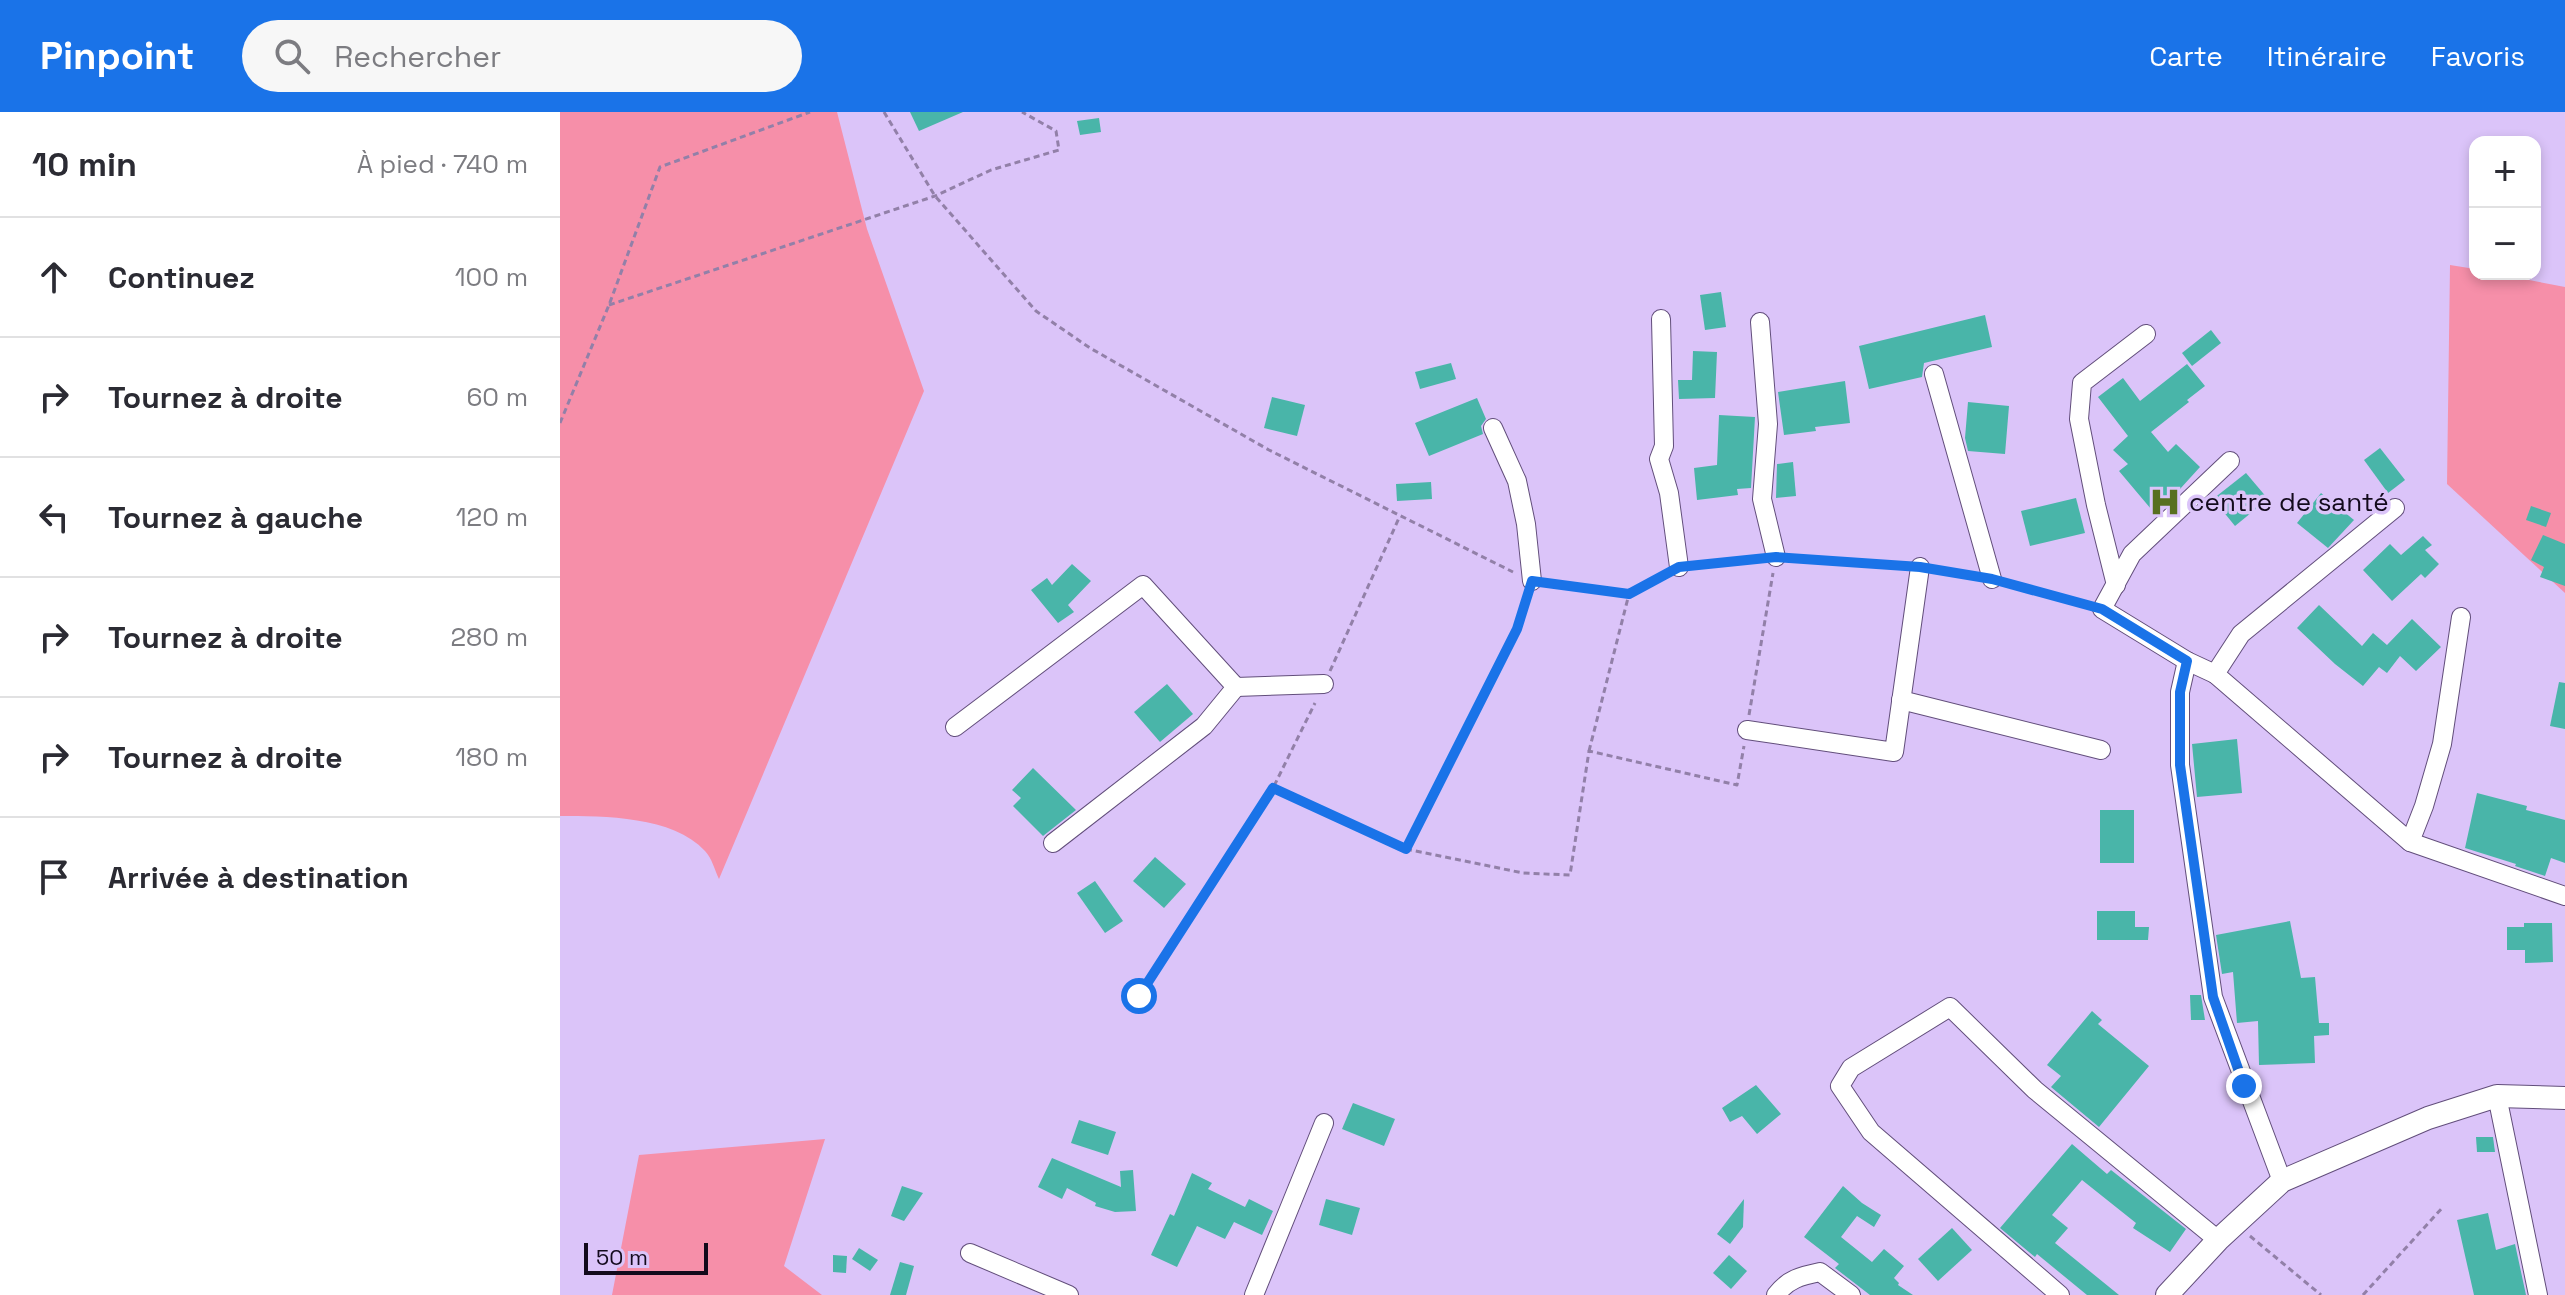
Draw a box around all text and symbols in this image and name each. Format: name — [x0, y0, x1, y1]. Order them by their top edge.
search box — [242, 20, 802, 92]
text: Pinpoint — [40, 32, 194, 80]
icon: search — [270, 34, 314, 78]
text: Rechercher — [334, 37, 501, 76]
text: Carte — [2149, 38, 2223, 74]
text: Itinéraire — [2267, 38, 2387, 74]
text: Favoris — [2431, 38, 2525, 74]
map controls — [2469, 136, 2541, 280]
button: + — [2469, 136, 2541, 208]
text: 10 min — [32, 143, 137, 186]
text: À pied · 740 m — [357, 147, 528, 181]
button: − — [2469, 208, 2541, 280]
icon: ahead — [32, 255, 76, 299]
text: Continuez — [108, 258, 255, 297]
text: 100 m — [455, 260, 528, 294]
icon: right — [32, 375, 76, 419]
text: Tournez à droite — [108, 378, 342, 417]
text: 60 m — [466, 380, 528, 414]
hospital icon: centre de santé — [2148, 485, 2182, 519]
place label: centre de santé — [2189, 485, 2389, 519]
icon: left — [32, 495, 76, 539]
text: Tournez à gauche — [108, 498, 363, 537]
text: 120 m — [456, 500, 528, 534]
icon: right — [32, 615, 76, 659]
text: Tournez à droite — [108, 618, 342, 657]
text: 280 m — [450, 620, 528, 654]
icon: right — [32, 735, 76, 779]
text: Tournez à droite — [108, 738, 342, 777]
text: 180 m — [455, 740, 528, 774]
icon: arrive — [32, 855, 76, 899]
text: Arrivée à destination — [108, 858, 409, 897]
route start — [1121, 978, 1157, 1014]
route end — [2226, 1068, 2262, 1104]
scale bar — [584, 1239, 708, 1275]
text: 50 m — [596, 1243, 648, 1271]

